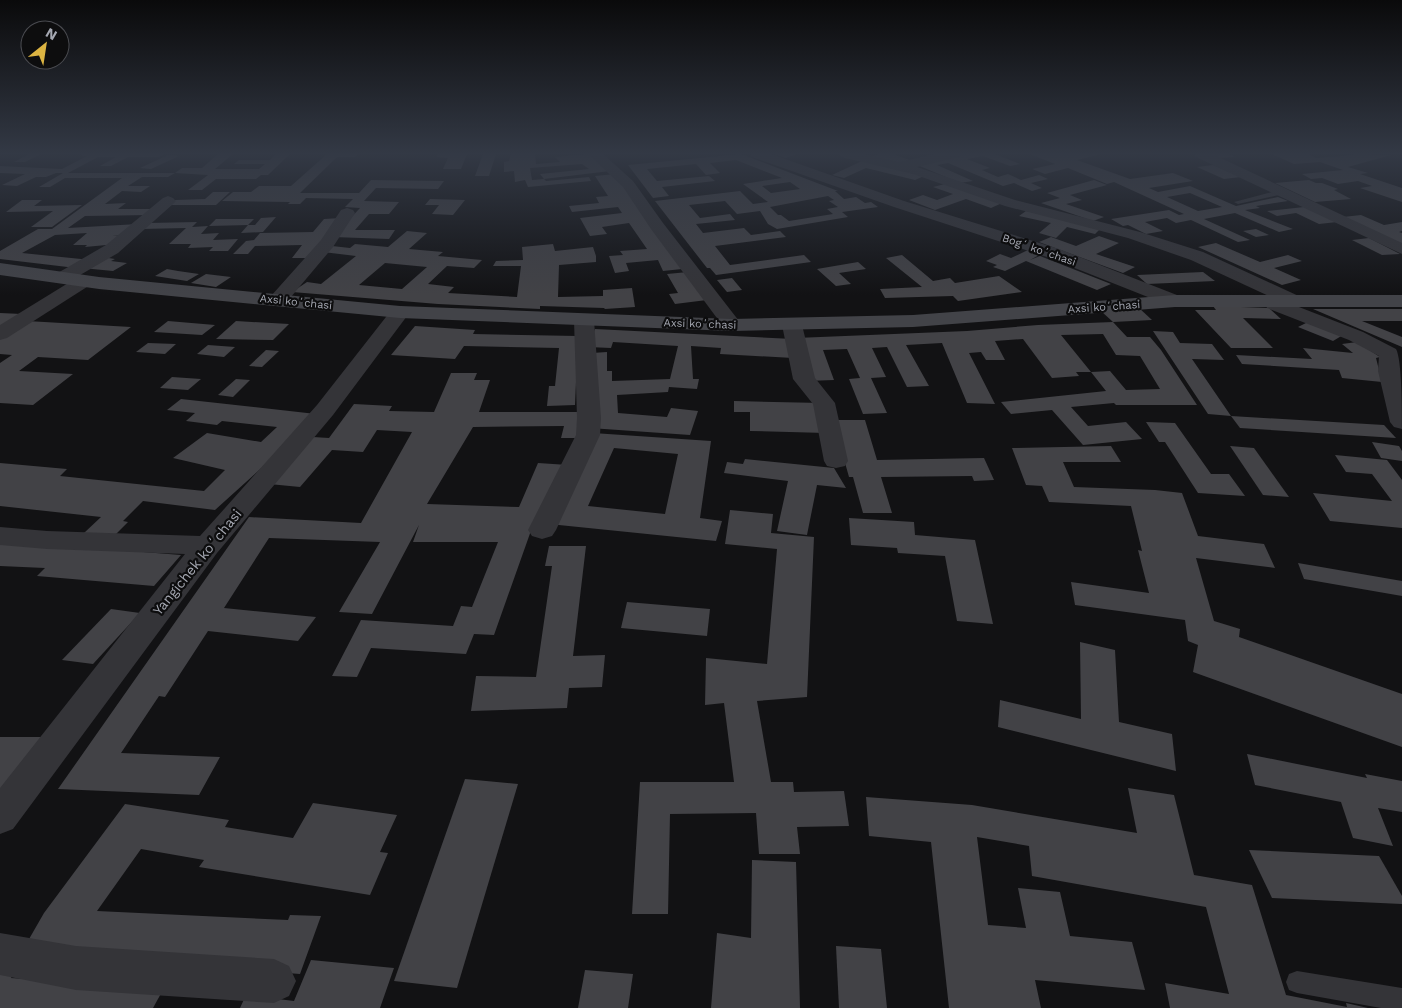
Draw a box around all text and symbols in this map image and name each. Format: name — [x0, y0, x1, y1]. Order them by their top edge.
north arrow — [20, 20, 70, 70]
text: N — [43, 24, 60, 43]
street label: Bogʻ koʻchasi — [1000, 231, 1078, 269]
street label: Axsi koʻchasi — [259, 292, 333, 312]
street label: Axsi koʻchasi — [1067, 298, 1141, 316]
street label: Axsi koʻchasi — [663, 316, 737, 332]
street label: Yangichek koʻchasi — [149, 506, 245, 618]

